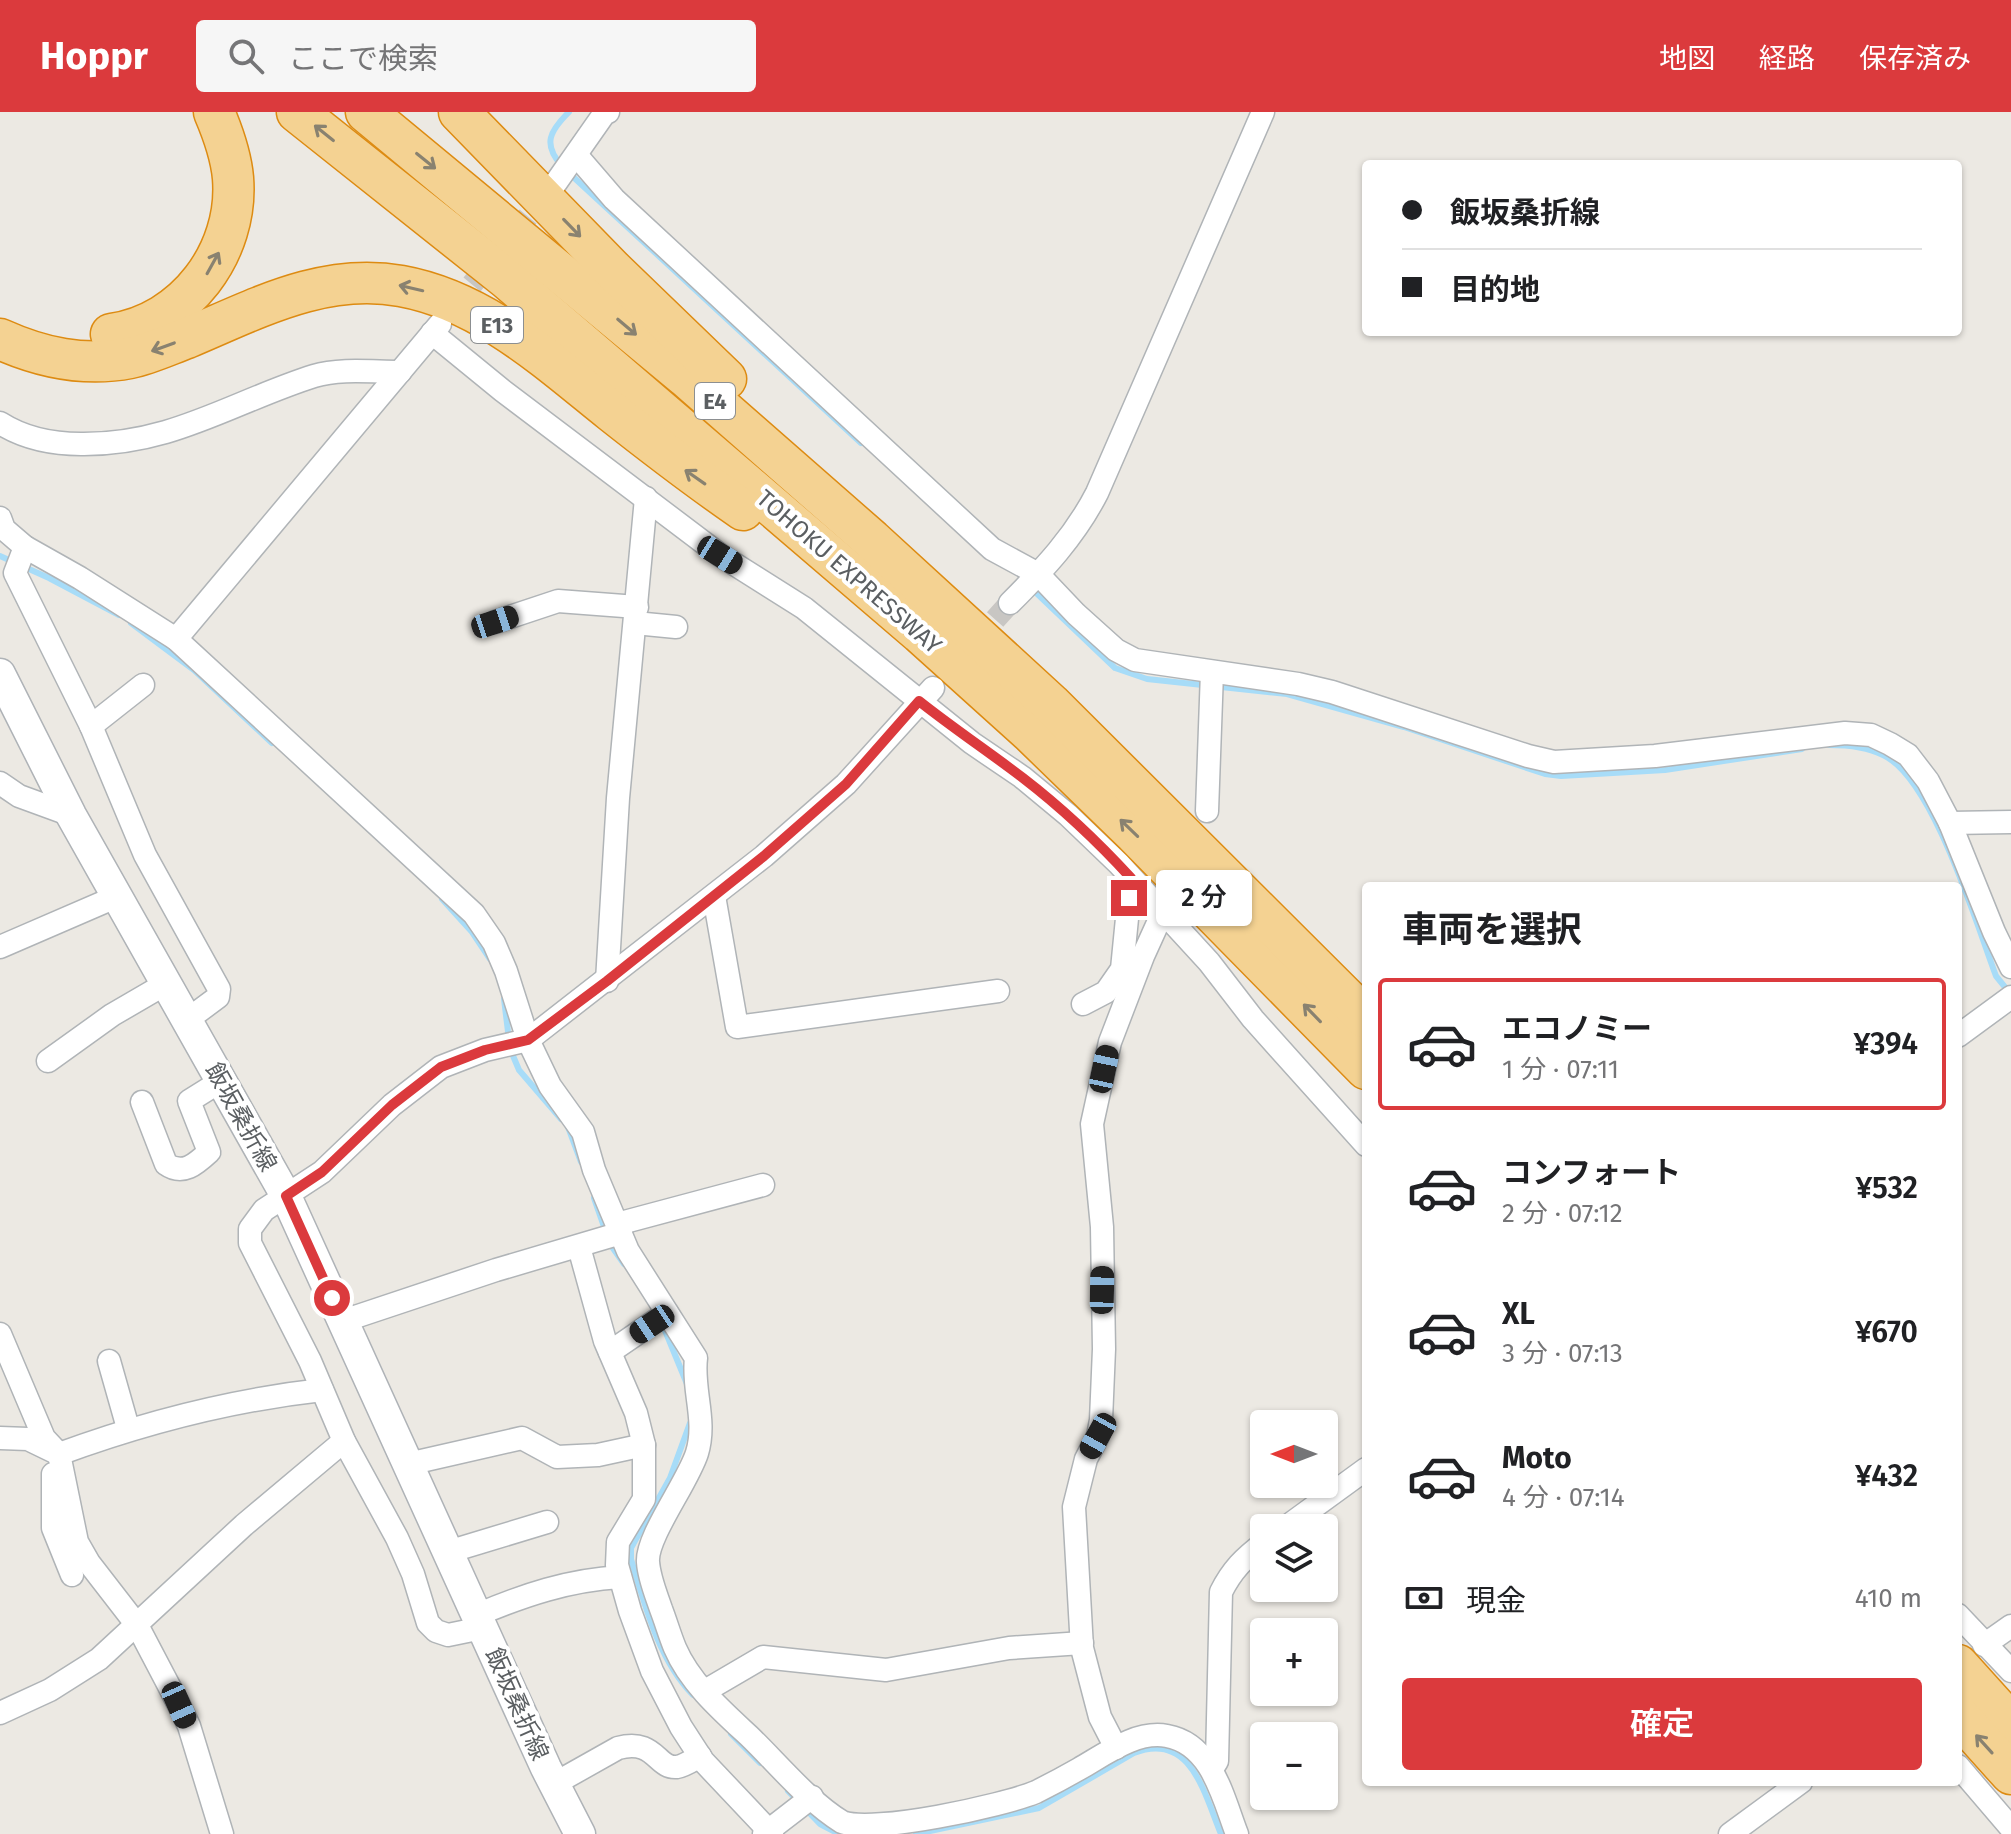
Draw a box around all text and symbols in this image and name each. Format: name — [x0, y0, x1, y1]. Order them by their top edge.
search box — [196, 20, 756, 92]
text: Hoppr — [40, 33, 148, 79]
icon: search — [224, 34, 268, 78]
text: ここで検索 — [288, 41, 438, 77]
text: 地図 — [1659, 42, 1715, 75]
text: 経路 — [1759, 42, 1815, 75]
text: 保存済み — [1859, 42, 1971, 75]
one-way arrow — [314, 125, 335, 142]
one-way arrow — [416, 152, 436, 170]
text: 飯坂桑折線 — [1450, 195, 1600, 231]
one-way arrow — [562, 218, 581, 237]
one-way arrow — [205, 252, 221, 275]
text: 目的地 — [1450, 272, 1540, 308]
one-way arrow — [399, 280, 424, 295]
road number: E13 — [471, 307, 523, 343]
one-way arrow — [616, 318, 637, 336]
one-way arrow — [151, 340, 176, 355]
road number: E4 — [695, 383, 735, 419]
one-way arrow — [685, 469, 707, 485]
street label: TOHOKU EXPRESSWAY — [751, 484, 948, 660]
car — [693, 532, 747, 578]
car — [468, 603, 522, 641]
one-way arrow — [1119, 819, 1139, 838]
callout: 2 分 — [1157, 870, 1253, 926]
route end — [1111, 880, 1147, 916]
text: 2 分 — [1181, 882, 1227, 913]
text: 車両を選択 — [1402, 908, 1582, 952]
one-way arrow — [1303, 1004, 1322, 1023]
icon: car — [1406, 1008, 1478, 1080]
text: エコノミー — [1502, 1011, 1652, 1047]
text: ¥394 — [1854, 1026, 1918, 1062]
car — [1087, 1043, 1121, 1095]
text: 1 分 · 07:11 — [1502, 1054, 1619, 1085]
street label: 飯坂桑折線 — [200, 1058, 282, 1176]
icon: car — [1406, 1152, 1478, 1224]
text: コンフォート — [1502, 1155, 1681, 1191]
text: ¥532 — [1855, 1170, 1918, 1206]
text: 2 分 · 07:12 — [1502, 1198, 1623, 1229]
car — [1090, 1266, 1114, 1314]
route start — [314, 1280, 350, 1316]
icon: car — [1406, 1296, 1478, 1368]
text: XL — [1502, 1296, 1535, 1332]
car — [625, 1301, 679, 1347]
text: ¥670 — [1855, 1314, 1918, 1350]
text: 3 分 · 07:13 — [1502, 1338, 1623, 1369]
car — [1076, 1409, 1120, 1463]
north arrow — [1250, 1410, 1338, 1498]
map controls — [1250, 1410, 1338, 1810]
icon: car — [1406, 1440, 1478, 1512]
text: Moto — [1502, 1440, 1572, 1476]
text: ¥432 — [1855, 1458, 1918, 1494]
text: 4 分 · 07:14 — [1502, 1482, 1625, 1513]
button: layers — [1250, 1514, 1338, 1602]
icon: cash — [1402, 1576, 1446, 1620]
text: 現金 — [1466, 1583, 1526, 1619]
text: 410 m — [1855, 1583, 1922, 1614]
button: + — [1250, 1618, 1338, 1706]
street label: 飯坂桑折線 — [480, 1643, 554, 1765]
car — [158, 1678, 200, 1732]
button: 確定 — [1402, 1678, 1922, 1770]
button: − — [1250, 1722, 1338, 1810]
one-way arrow — [1976, 1735, 1994, 1755]

